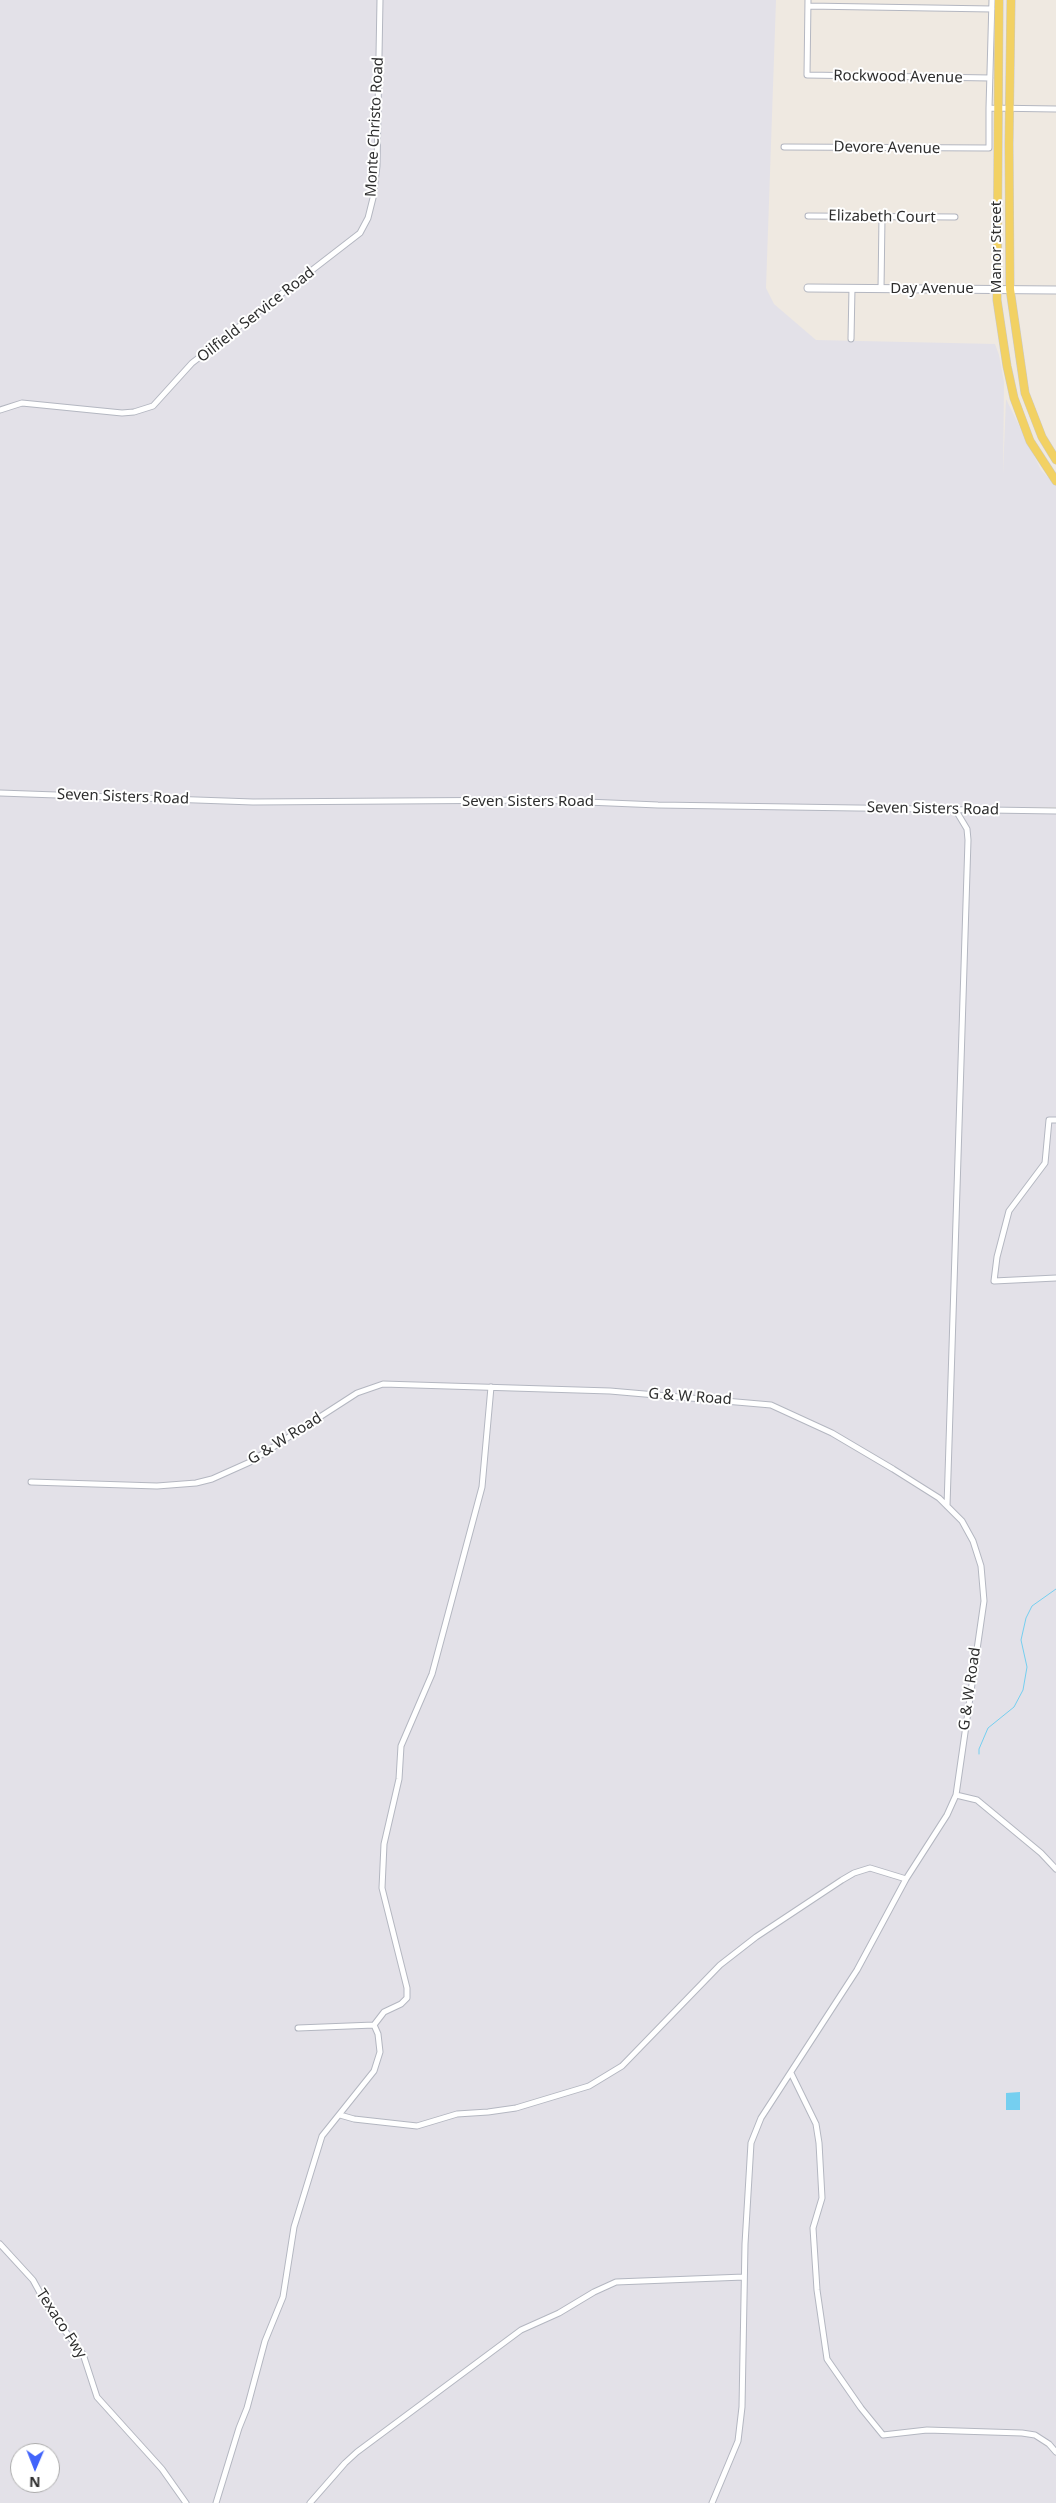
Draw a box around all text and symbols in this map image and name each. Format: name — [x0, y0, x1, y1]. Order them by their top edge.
street label: Monte Christo Road — [362, 57, 388, 197]
street label: Rockwood Avenue — [833, 67, 963, 87]
street label: Devore Avenue — [833, 138, 941, 158]
street label: Manor Street — [988, 201, 1006, 293]
street label: Elizabeth Court — [828, 207, 936, 227]
street label: Oilfield Service Road — [194, 264, 318, 366]
street label: Day Avenue — [890, 280, 974, 298]
street label: Seven Sisters Road — [57, 786, 189, 808]
street label: Seven Sisters Road — [462, 793, 594, 811]
street label: Seven Sisters Road — [867, 799, 999, 819]
street label: G & W Road — [648, 1385, 732, 1409]
street label: G & W Road — [245, 1409, 325, 1469]
street label: G & W Road — [955, 1646, 985, 1732]
street label: Texaco Fwy — [32, 2286, 90, 2362]
north arrow — [10, 2443, 60, 2493]
text: N — [29, 2473, 41, 2492]

